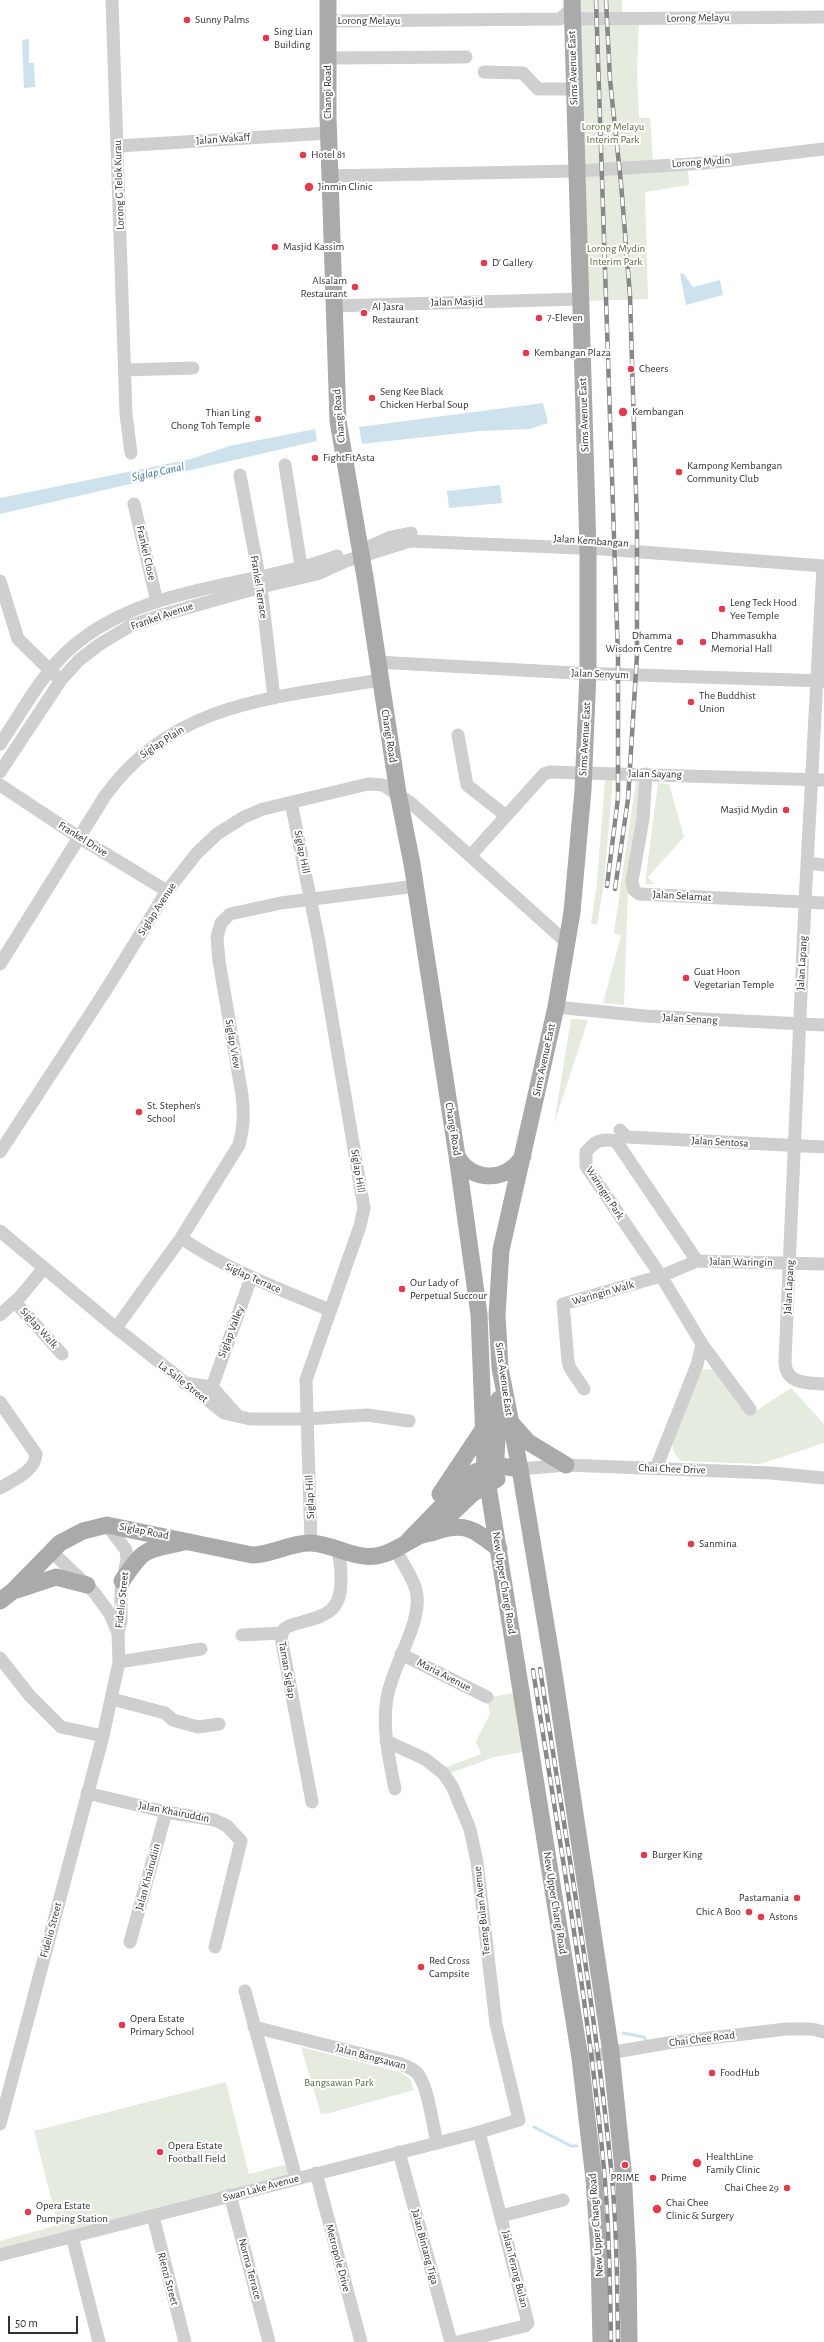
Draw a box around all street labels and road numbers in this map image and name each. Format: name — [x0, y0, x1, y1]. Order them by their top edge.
street label: Lorong Melayu — [666, 11, 730, 25]
street label: Lorong Melayu — [338, 14, 400, 28]
street label: Sims Avenue East — [565, 31, 581, 105]
street label: Changi Road — [321, 65, 335, 119]
street label: Jalan Wakaff — [196, 131, 250, 147]
street label: Lorong G Telok Kurau — [111, 140, 127, 230]
street label: Lorong Mydin — [671, 153, 731, 171]
street label: Jalan Masjid — [431, 295, 483, 309]
street label: Sims Avenue East — [576, 378, 592, 452]
street label: Changi Road — [330, 389, 348, 443]
street label: Frankel Close — [133, 524, 159, 582]
street label: Jalan Kembangan — [553, 532, 629, 550]
street label: Frankel Terrace — [247, 554, 271, 620]
street label: Frankel Avenue — [129, 599, 195, 633]
street label: Jalan Senyum — [571, 666, 629, 682]
street label: Sims Avenue East — [576, 702, 594, 776]
street label: Changi Road — [378, 708, 400, 764]
street label: Siglap Plain — [137, 723, 187, 761]
street label: Jalan Sayang — [628, 767, 682, 781]
street label: Frankel Drive — [56, 819, 110, 859]
street label: Siglap Hill — [291, 829, 313, 875]
street label: Siglap Avenue — [135, 880, 179, 938]
street label: Jalan Selamat — [652, 888, 712, 904]
street label: Jalan Lapang — [794, 935, 810, 991]
street label: Jalan Senang — [662, 1011, 718, 1027]
street label: Siglap View — [222, 1018, 244, 1070]
street label: Sims Avenue East — [530, 1022, 558, 1098]
street label: Changi Road — [442, 1101, 464, 1157]
street label: Jalan Sentosa — [691, 1134, 749, 1150]
street label: Siglap Hill — [348, 1148, 368, 1194]
street label: Waringin Park — [583, 1164, 627, 1222]
street label: Jalan Waringin — [709, 1255, 773, 1269]
street label: Jalan Lapang — [781, 1259, 797, 1315]
street label: Siglap Terrace — [223, 1260, 283, 1296]
street label: Waringin Walk — [571, 1278, 635, 1308]
street label: Siglap Valley — [215, 1304, 247, 1360]
street label: Siglap Walk — [17, 1305, 61, 1351]
street label: Sims Avenue East — [492, 1341, 516, 1417]
street label: La Salle Street — [155, 1358, 211, 1406]
street label: Chai Chee Drive — [638, 1461, 706, 1477]
street label: Siglap Hill — [303, 1475, 317, 1519]
street label: Siglap Road — [118, 1520, 170, 1542]
street label: New Upper Changi Road — [489, 1531, 519, 1635]
street label: Fidelio Street — [112, 1571, 132, 1629]
street label: Taman Siglap — [276, 1641, 298, 1699]
street label: Maria Avenue — [415, 1656, 473, 1694]
street label: Jalan Khairuddin — [137, 1799, 211, 1825]
street label: Jalan Khairudiin — [133, 1842, 163, 1912]
street label: New Upper Changi Road — [540, 1851, 570, 1955]
street label: Terang Bulan Avenue — [471, 1866, 493, 1956]
street label: Fidelio Street — [37, 1901, 65, 1959]
street label: Chai Chee Road — [668, 2028, 736, 2050]
street label: Jalan Bangsawan — [334, 2041, 408, 2073]
street label: Swan Lake Avenue — [222, 2172, 300, 2204]
street label: New Upper Changi Road — [586, 2173, 606, 2277]
street label: Jalan Bintang Tiga — [409, 2208, 441, 2286]
street label: Metropole Drive — [323, 2223, 353, 2293]
street label: Jalan Terang Bulan — [499, 2229, 531, 2309]
street label: Norma Terrace — [235, 2237, 265, 2301]
street label: Rienzi Street — [155, 2251, 181, 2307]

